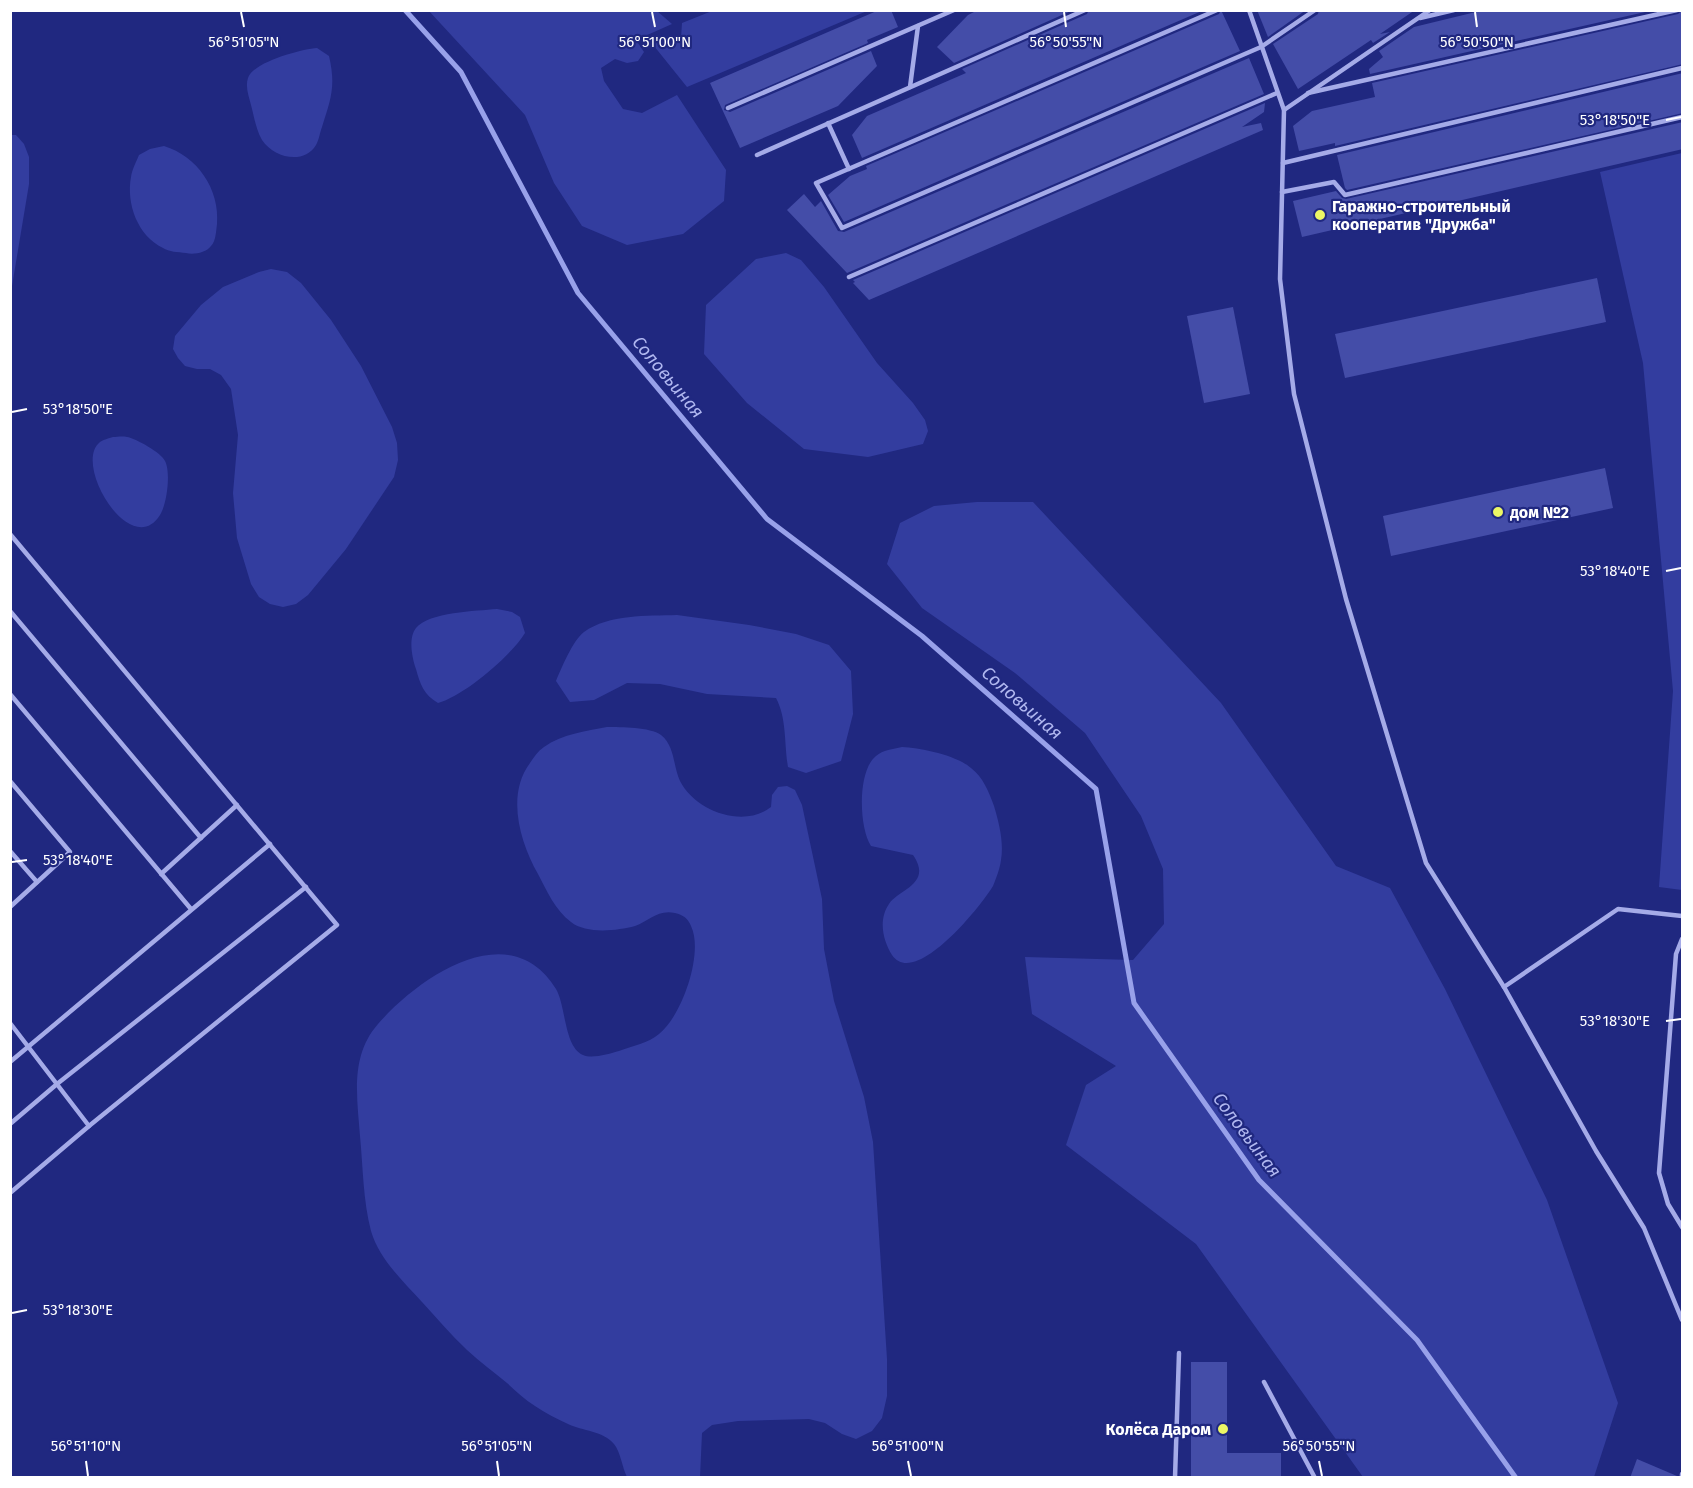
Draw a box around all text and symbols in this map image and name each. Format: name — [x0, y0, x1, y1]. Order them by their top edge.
text: 56°51'05"N — [208, 33, 280, 51]
text: 56°51'00"N — [619, 33, 691, 51]
text: 56°50'55"N — [1030, 33, 1102, 51]
text: 56°50'50"N — [1440, 33, 1514, 51]
text: 53°18'50"E — [1580, 111, 1650, 129]
place label: Гаражно-строительный кооператив "Дружба" — [1332, 197, 1511, 234]
marker: Гаражно-строительный кооператив "Дружба" — [1313, 208, 1327, 222]
water label: Соловьиная — [627, 331, 709, 423]
text: 53°18'50"E — [43, 400, 113, 418]
place label: дом №2 — [1510, 503, 1569, 522]
marker: дом №2 — [1491, 505, 1505, 519]
text: 53°18'40"E — [1580, 562, 1650, 580]
water label: Соловьиная — [977, 662, 1067, 744]
text: 53°18'40"E — [43, 851, 113, 869]
text: 53°18'30"E — [1580, 1012, 1650, 1030]
water label: Соловьиная — [1208, 1088, 1286, 1182]
text: 53°18'30"E — [43, 1301, 113, 1319]
place label: Колёса Даром — [1106, 1420, 1211, 1439]
marker: Колёса Даром — [1216, 1422, 1230, 1436]
text: 56°51'10"N — [51, 1437, 121, 1455]
text: 56°51'05"N — [461, 1437, 533, 1455]
text: 56°51'00"N — [872, 1437, 944, 1455]
text: 56°50'55"N — [1283, 1437, 1355, 1455]

